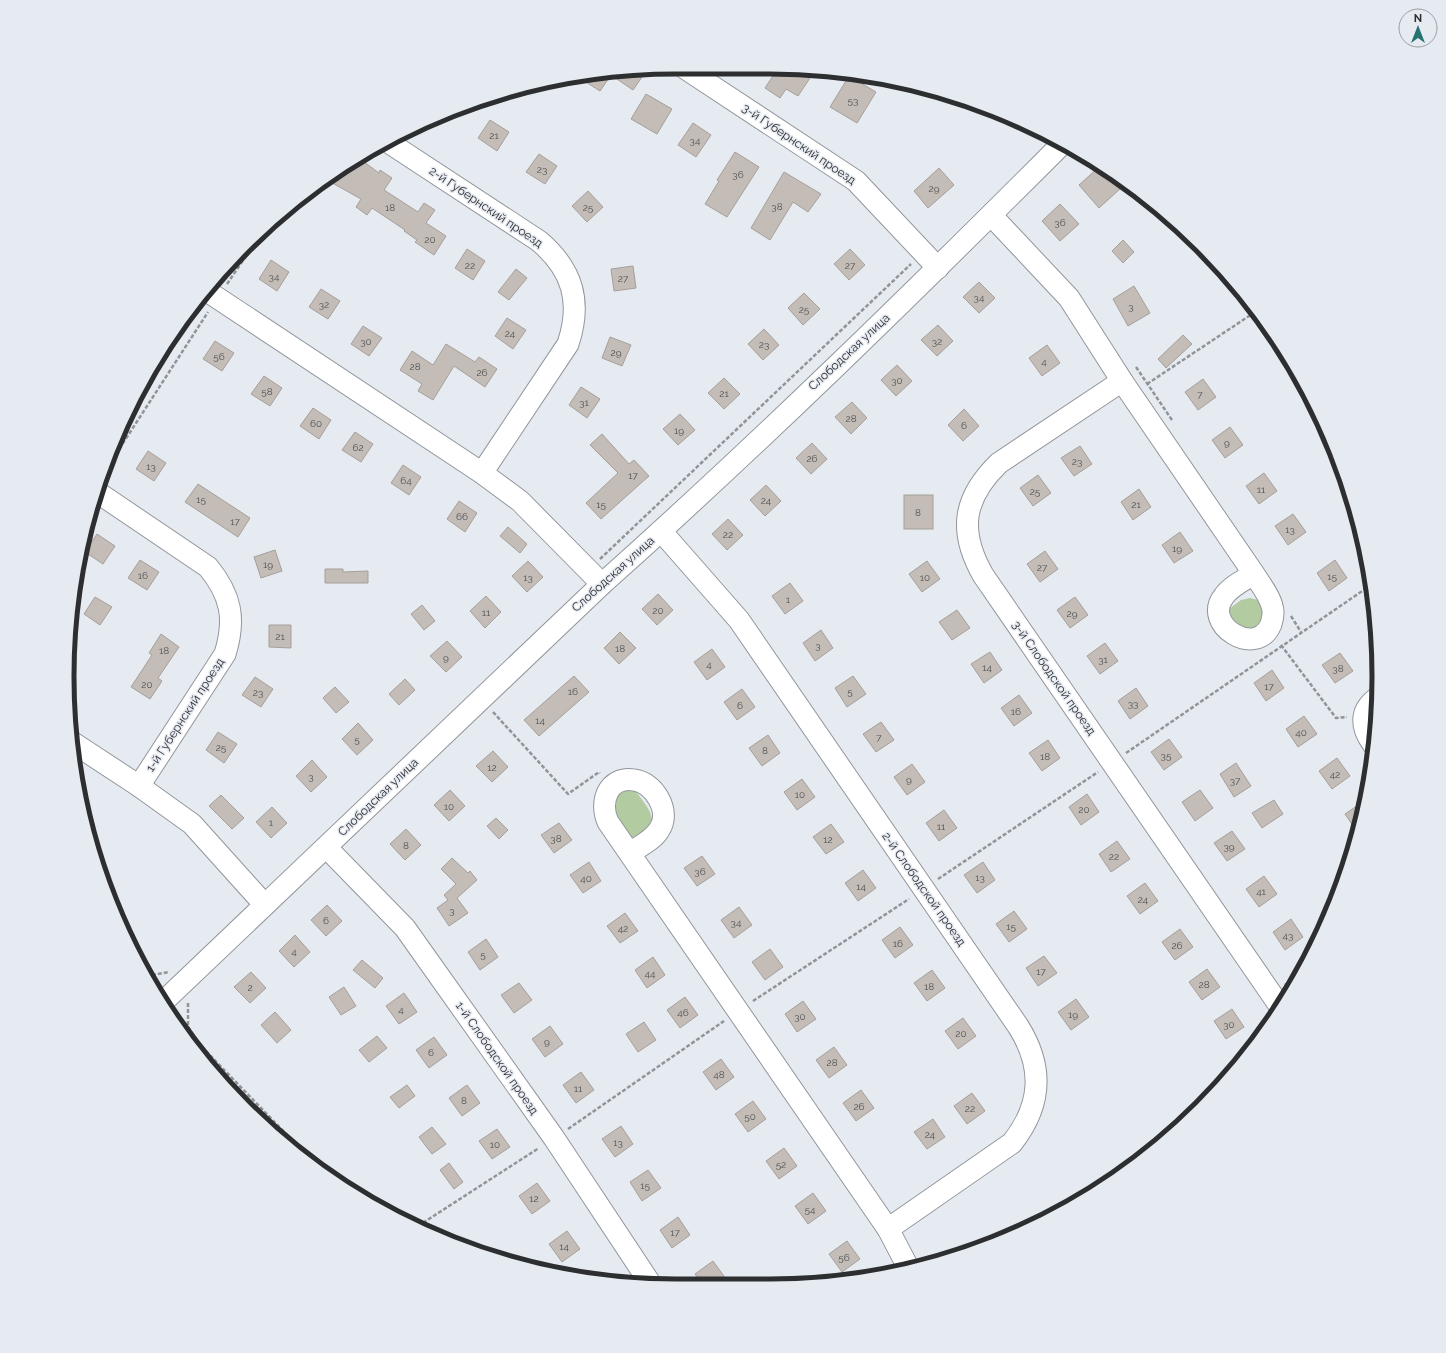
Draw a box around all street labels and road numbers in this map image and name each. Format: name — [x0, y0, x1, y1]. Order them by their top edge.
street label: 3-й Губернский проезд — [739, 101, 859, 187]
street label: 2-й Губернский проезд — [427, 164, 545, 250]
street label: Слободская улица — [806, 311, 892, 393]
street label: Слободская улица — [569, 533, 657, 615]
street label: 3-й Слободской проезд — [1009, 618, 1099, 738]
street label: 1-й Губернский проезд — [143, 656, 227, 774]
street label: Слободская улица — [335, 755, 421, 839]
street label: 2-й Слободской проезд — [879, 829, 969, 949]
street label: 1-й Слободской проезд — [453, 999, 541, 1117]

